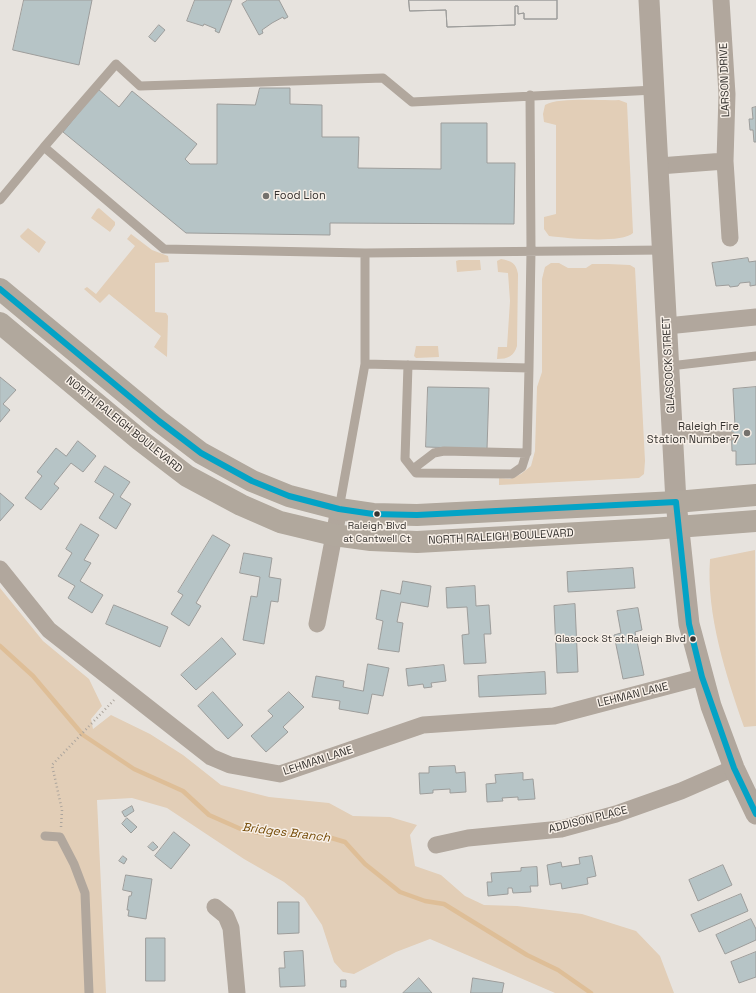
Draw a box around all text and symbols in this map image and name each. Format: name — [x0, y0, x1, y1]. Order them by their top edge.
street label: LARSON DRIVE — [717, 43, 733, 117]
place label: Food Lion — [274, 189, 326, 203]
marker: Food Lion — [261, 191, 271, 201]
street label: GLASCOCK STREET — [660, 316, 678, 414]
street label: NORTH RALEIGH BOULEVARD — [63, 374, 185, 476]
place label: Raleigh Fire Station Number 7 — [647, 420, 739, 446]
marker: Raleigh Fire Station Number 7 — [742, 428, 752, 438]
marker: Raleigh Blvd at Cantwell Ct — [372, 509, 382, 519]
place label: Raleigh Blvd at Cantwell Ct — [343, 520, 411, 544]
street label: NORTH RALEIGH BOULEVARD — [428, 527, 574, 547]
place label: Glascock St at Raleigh Blvd — [555, 633, 686, 645]
marker: Glascock St at Raleigh Blvd — [688, 634, 698, 644]
street label: LEHMAN LANE — [596, 680, 670, 710]
street label: LEHMAN LANE — [282, 744, 354, 778]
street label: ADDISON PLACE — [547, 804, 629, 836]
water label: Bridges Branch — [241, 820, 331, 846]

